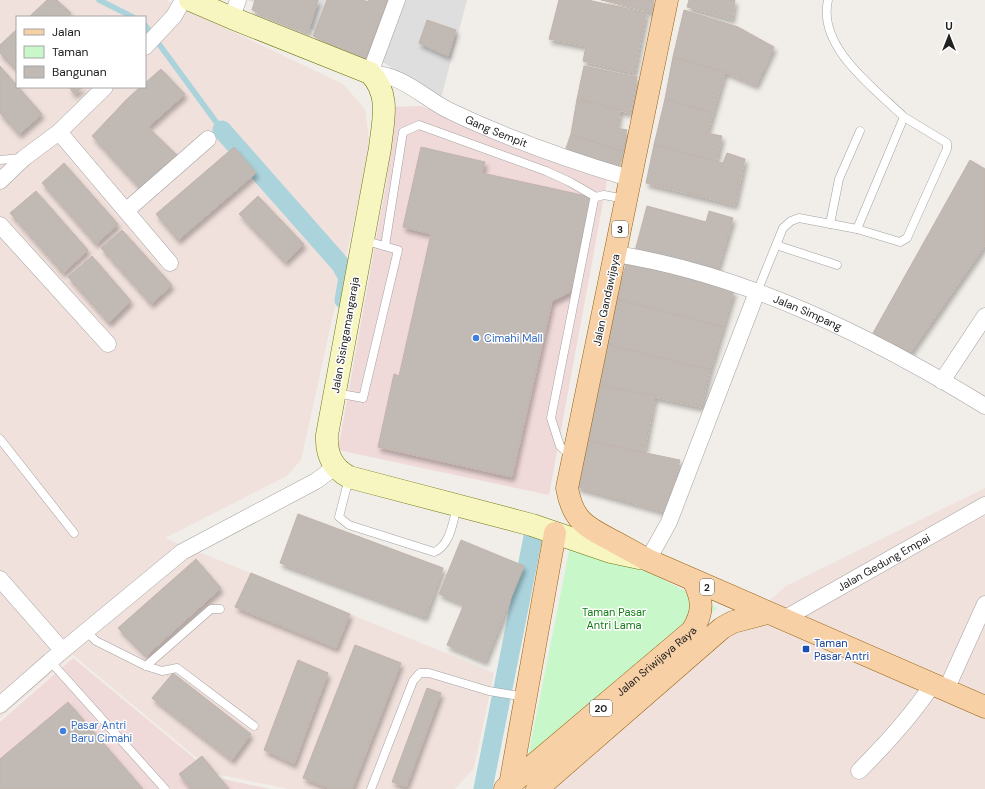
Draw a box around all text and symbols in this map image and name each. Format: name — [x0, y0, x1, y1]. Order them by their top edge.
legend — [16, 16, 146, 88]
north arrow — [929, 16, 969, 56]
text: U — [945, 19, 953, 33]
text: Jalan — [52, 24, 81, 40]
text: Taman — [52, 44, 89, 60]
text: Bangunan — [52, 64, 107, 80]
street label: Gang Sempit — [463, 112, 529, 150]
road number: 3 — [612, 221, 628, 237]
street label: Jalan Gandawijaya — [589, 253, 623, 347]
street label: Jalan Sisingamangaraja — [328, 276, 362, 394]
street label: Jalan Simpang — [771, 292, 844, 334]
place label: Cimahi Mall — [484, 331, 542, 345]
marker: Cimahi Mall — [471, 333, 481, 343]
street label: Jalan Gedung Empai — [835, 531, 932, 594]
road number: 2 — [700, 579, 714, 595]
park label: Taman Pasar Antri Lama — [582, 605, 646, 632]
street label: Jalan Sriwijaya Raya — [613, 624, 700, 699]
place label: Taman Pasar Antri — [814, 636, 869, 663]
marker: Taman Pasar Antri — [801, 644, 811, 654]
road number: 20 — [590, 700, 612, 716]
place label: Pasar Antri Baru Cimahi — [71, 718, 132, 745]
marker: Pasar Antri Baru Cimahi — [58, 726, 68, 736]

